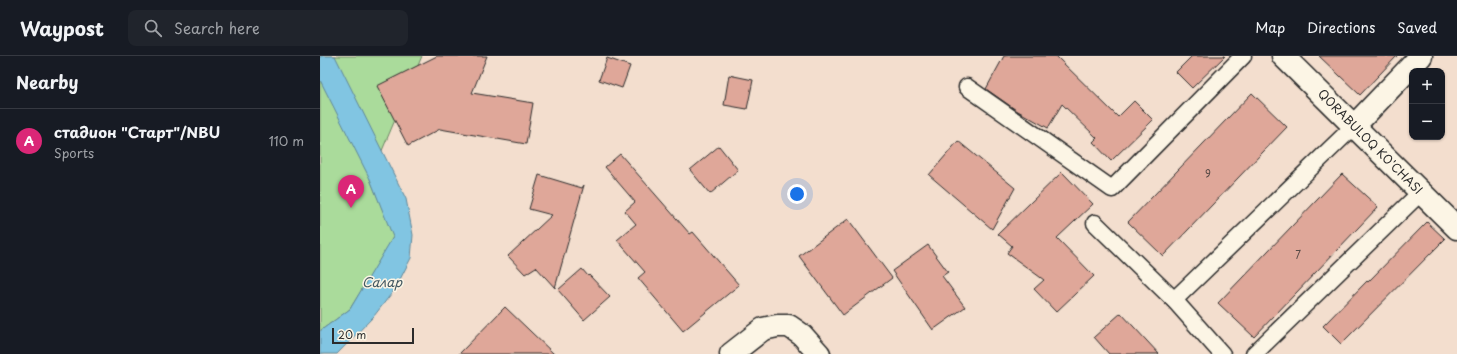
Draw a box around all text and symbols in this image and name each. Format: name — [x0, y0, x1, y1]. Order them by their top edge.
search box — [128, 10, 408, 46]
text: Waypost — [20, 14, 104, 42]
text: Search here — [174, 16, 260, 39]
icon: search — [142, 17, 164, 39]
text: Map — [1255, 17, 1285, 38]
text: Directions — [1307, 17, 1375, 38]
text: Saved — [1397, 17, 1437, 38]
map controls — [1409, 68, 1445, 140]
button: + — [1409, 68, 1445, 104]
text: Nearby — [16, 69, 78, 95]
street label: QORABULOQ KO'CHASI — [1314, 85, 1427, 198]
button: − — [1409, 104, 1445, 140]
text: стадион "Старт"/NBU — [54, 120, 220, 143]
text: A — [24, 131, 34, 150]
text: 110 m — [269, 131, 304, 150]
text: Sports — [54, 143, 94, 162]
house number: 9 — [1205, 166, 1211, 181]
pin: A — [338, 175, 364, 208]
your location — [787, 184, 807, 204]
house number: 7 — [1295, 247, 1301, 262]
water label: Салар — [362, 272, 403, 291]
scale bar — [332, 326, 414, 345]
text: 20 m — [338, 326, 366, 343]

